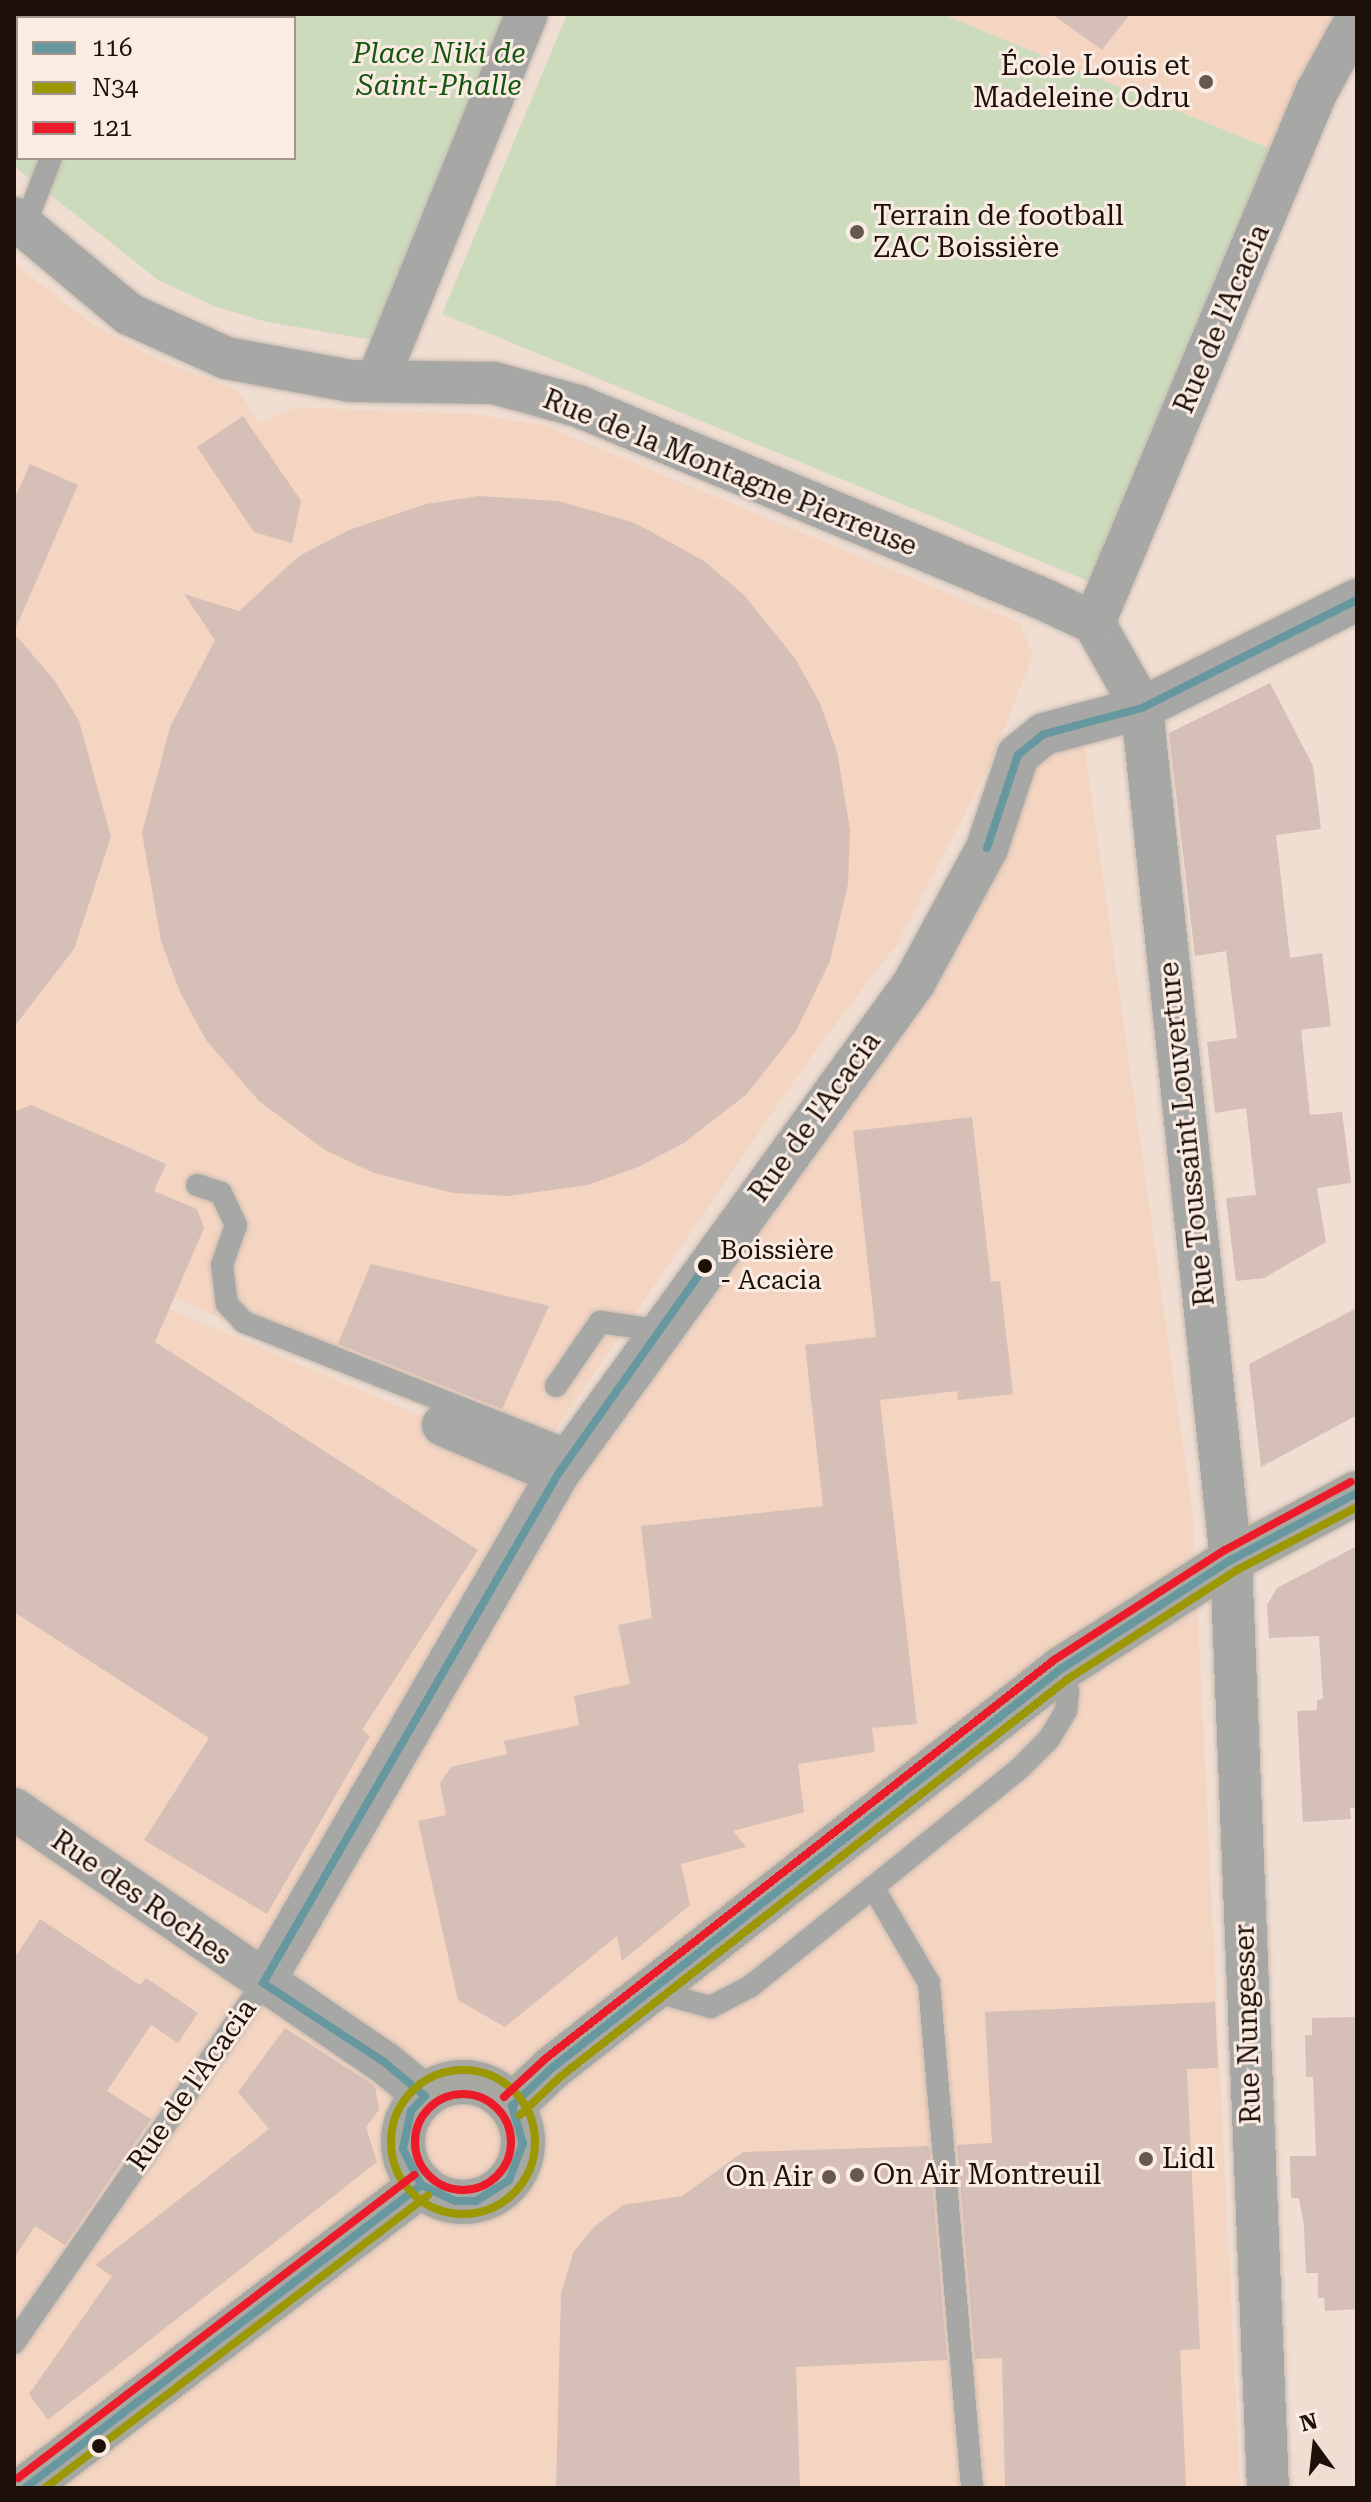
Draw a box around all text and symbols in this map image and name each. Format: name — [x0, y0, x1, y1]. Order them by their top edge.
legend — [16, 16, 296, 160]
text: 116 — [92, 34, 132, 62]
park label: Place Niki de Saint-Phalle — [353, 37, 525, 103]
place label: École Louis et Madeleine Odru — [973, 49, 1190, 115]
marker: École Louis et Madeleine Odru — [1197, 73, 1215, 91]
text: N34 — [92, 74, 138, 102]
text: 121 — [92, 114, 132, 142]
place label: Terrain de football ZAC Boissière — [873, 199, 1124, 265]
street label: Rue de l'Acacia — [1167, 220, 1277, 418]
marker: Terrain de football ZAC Boissière — [848, 223, 866, 241]
street label: Rue de la Montagne Pierreuse — [538, 382, 922, 564]
street label: Rue Toussaint Louverture — [1152, 960, 1222, 1308]
street label: Rue de l'Acacia — [742, 1026, 888, 1208]
place label: Boissière - Acacia — [720, 1235, 834, 1296]
marker: Boissière - Acacia — [697, 1258, 713, 1274]
street label: Rue des Roches — [45, 1824, 237, 1972]
street label: Rue Nungesser — [1228, 1923, 1268, 2125]
street label: Rue de l'Acacia — [120, 1993, 264, 2177]
place label: Lidl — [1162, 2142, 1215, 2176]
marker: Lidl — [1137, 2150, 1155, 2168]
place label: On Air Montreuil — [873, 2158, 1101, 2192]
place label: On Air — [726, 2160, 813, 2194]
marker: On Air Montreuil — [848, 2166, 866, 2184]
marker: On Air — [820, 2168, 838, 2186]
north arrow — [1275, 2406, 1355, 2486]
text: N — [1297, 2408, 1320, 2437]
unlabelled marker — [91, 2438, 107, 2454]

